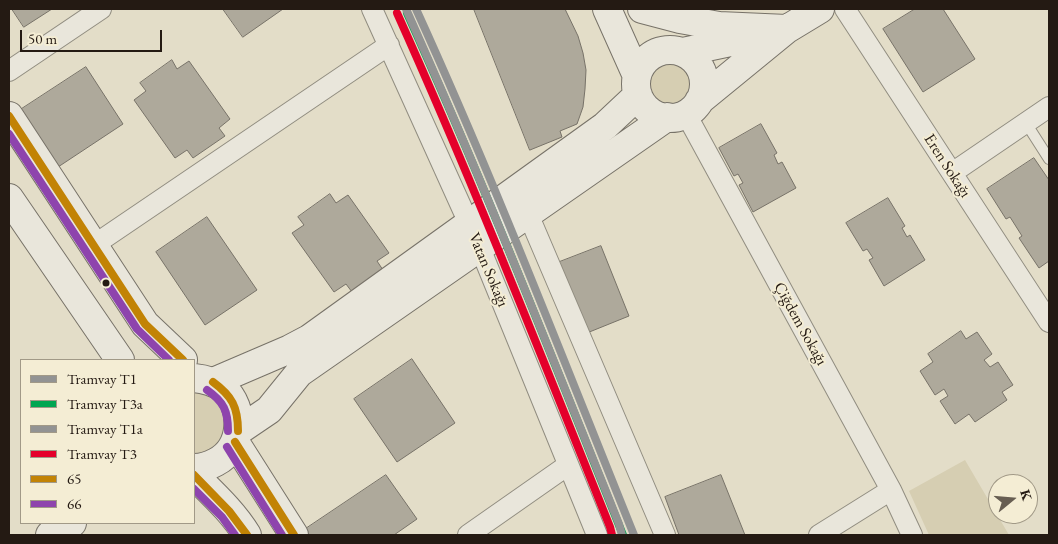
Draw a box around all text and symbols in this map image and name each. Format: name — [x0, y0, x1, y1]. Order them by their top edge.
scale bar — [22, 20, 165, 52]
text: 50 m — [28, 29, 57, 48]
street label: Eren Sokağı — [919, 131, 975, 201]
street label: Vatan Sokağı — [464, 230, 512, 310]
unlabelled marker — [101, 278, 111, 288]
street label: Çiğdem Sokağı — [769, 279, 831, 369]
legend — [20, 359, 195, 524]
text: Tramvay T1 — [67, 369, 137, 388]
text: Tramvay T3a — [67, 394, 143, 413]
text: Tramvay T1a — [67, 419, 143, 438]
text: Tramvay T3 — [67, 444, 137, 463]
text: 65 — [67, 469, 81, 488]
north arrow — [988, 474, 1038, 524]
text: K — [1016, 487, 1037, 503]
text: 66 — [67, 494, 81, 513]

